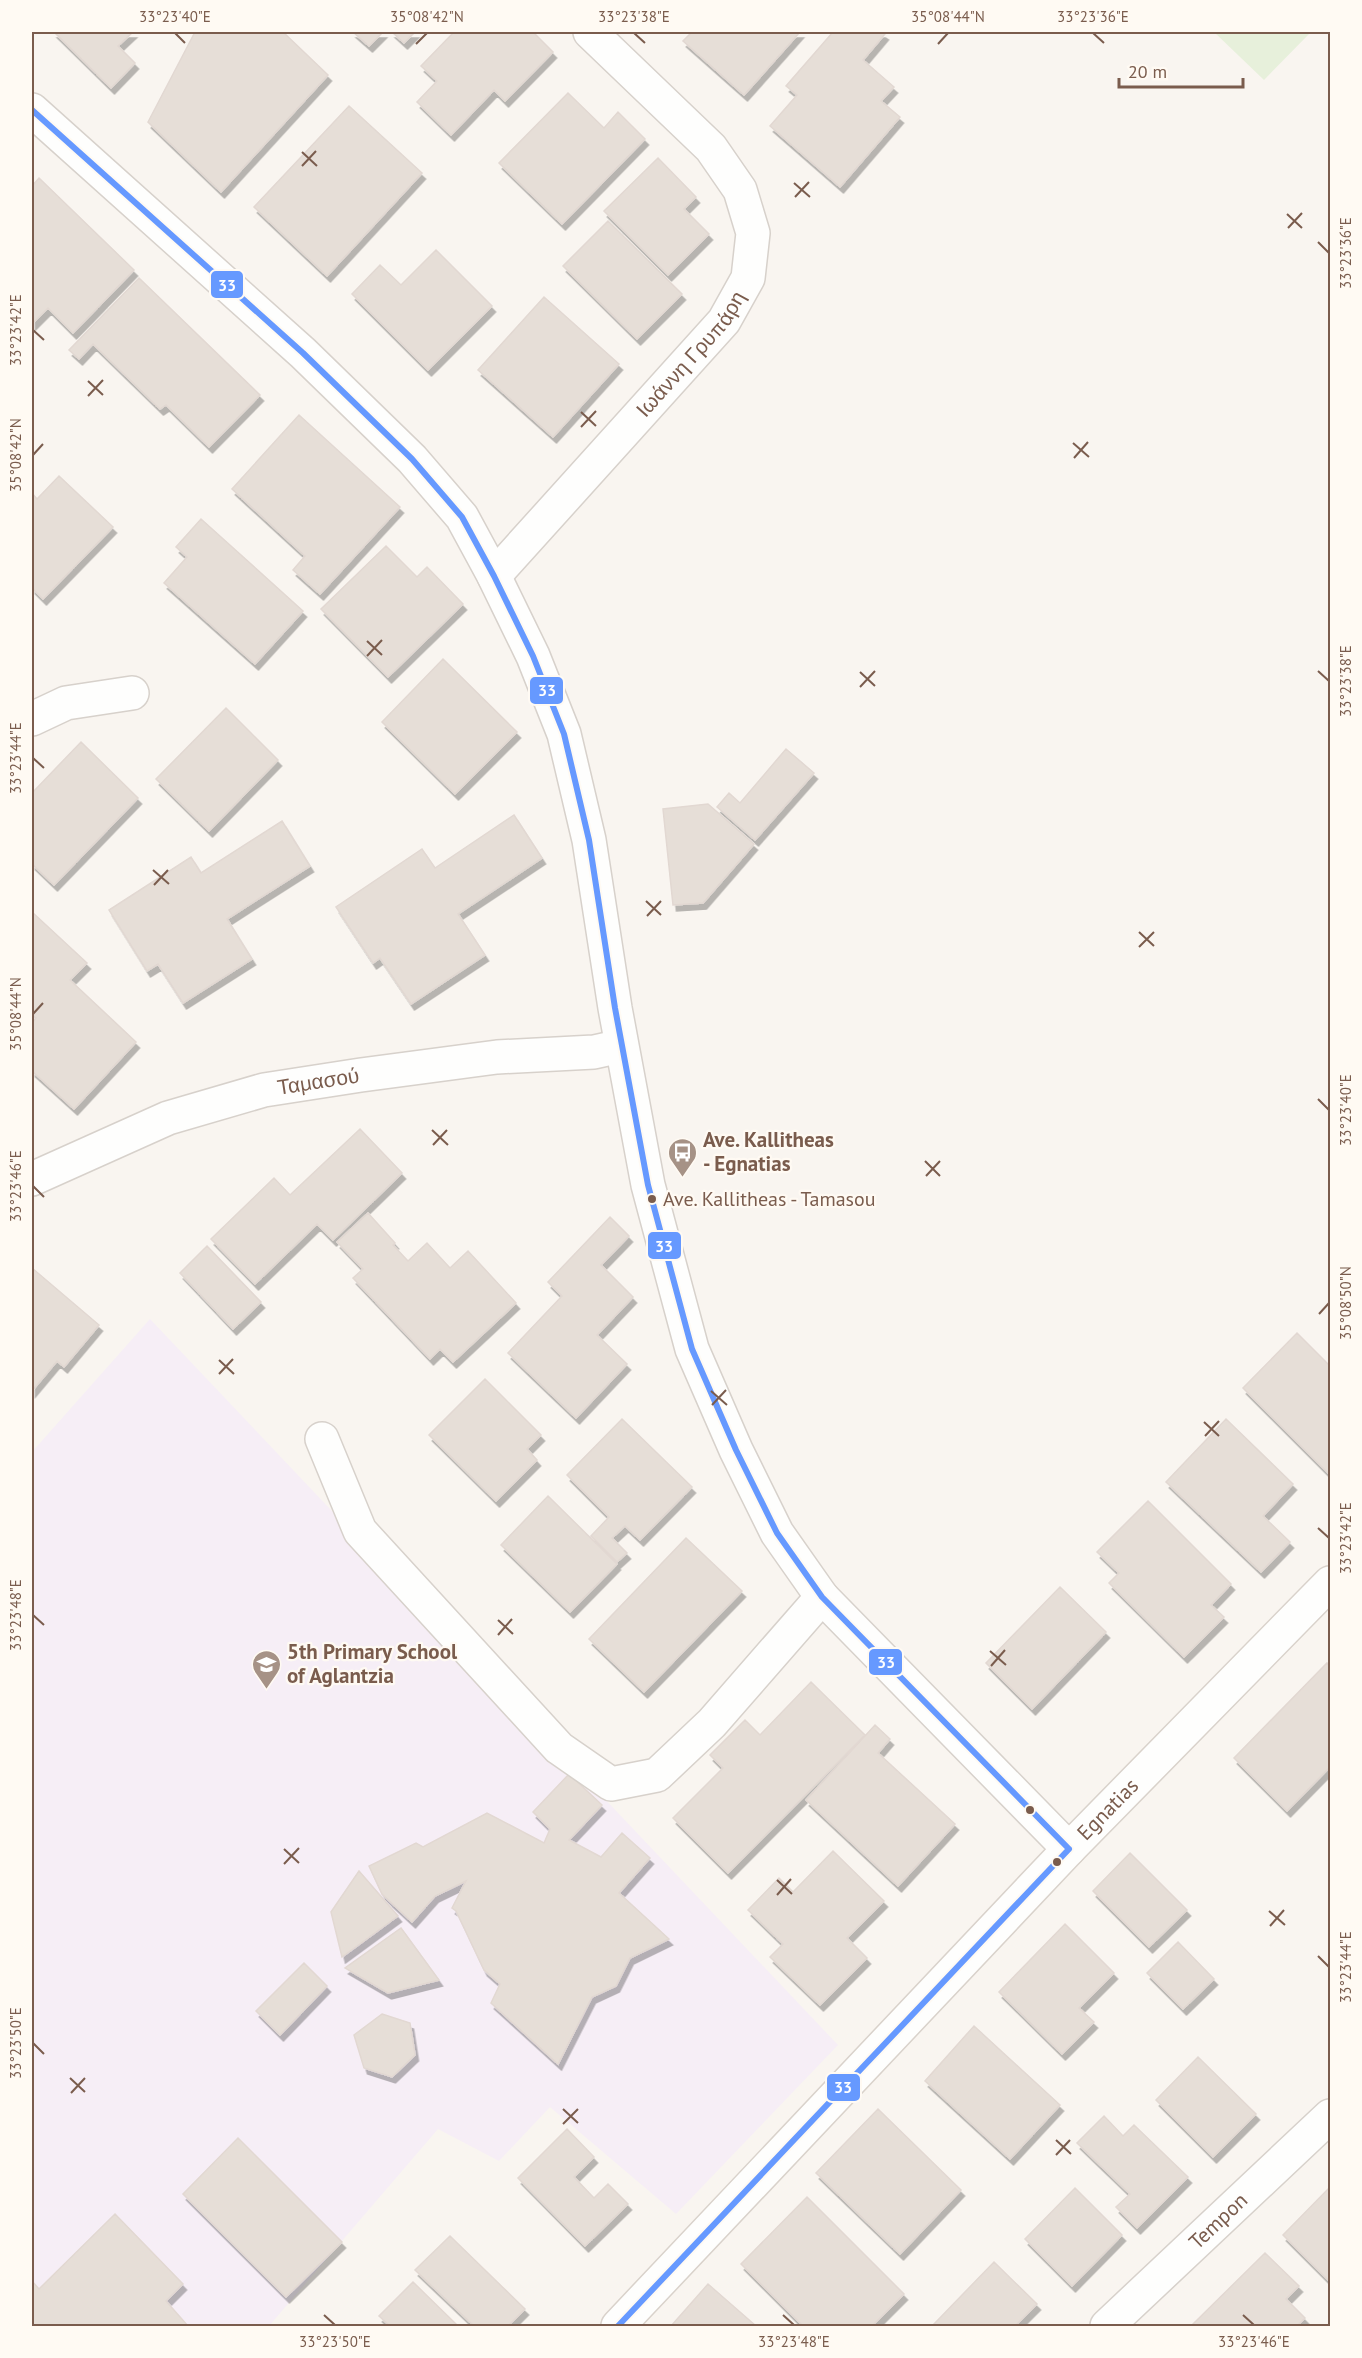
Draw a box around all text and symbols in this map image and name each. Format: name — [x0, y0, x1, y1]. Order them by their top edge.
text: 33°23'40"E — [139, 7, 211, 26]
text: 35°08'42"N — [390, 7, 464, 26]
text: 33°23'38"E — [598, 7, 670, 26]
text: 35°08'44"N — [911, 7, 985, 26]
text: 33°23'36"E — [1057, 7, 1129, 26]
scale bar — [1119, 51, 1244, 89]
text: 20 m — [1128, 60, 1167, 83]
text: 33°23'36"E — [1336, 217, 1355, 289]
line badge: 33 — [210, 270, 244, 299]
text: 33 — [218, 275, 236, 295]
street label: Ιωάννη Γρυπάρη — [630, 286, 751, 423]
text: 33°23'42"E — [6, 294, 25, 366]
text: 35°08'42"N — [6, 418, 25, 492]
text: 33°23'38"E — [1336, 645, 1355, 717]
line badge: 33 — [529, 676, 564, 705]
text: 33 — [538, 680, 556, 700]
text: 33°23'44"E — [6, 722, 25, 794]
text: 35°08'44"N — [6, 977, 25, 1051]
street label: Ταμασού — [275, 1061, 361, 1101]
text: 33°23'40"E — [1336, 1074, 1355, 1146]
place label: Ave. Kallitheas - Egnatias — [703, 1126, 834, 1177]
bus stop icon: Ave. Kallitheas - Egnatias — [666, 1136, 698, 1178]
text: 33°23'46"E — [6, 1150, 25, 1222]
place label: Ave. Kallitheas - Tamasou — [663, 1186, 876, 1212]
marker: Ave. Kallitheas - Tamasou — [646, 1193, 658, 1205]
line badge: 33 — [647, 1231, 682, 1260]
text: 33 — [655, 1236, 673, 1256]
text: 35°08'50"N — [1336, 1266, 1355, 1340]
text: 33°23'42"E — [1336, 1502, 1355, 1574]
text: 33°23'48"E — [6, 1579, 25, 1651]
place label: 5th Primary School of Aglantzia — [287, 1638, 458, 1689]
school or university icon: 5th Primary School of Aglantzia — [250, 1648, 282, 1690]
line badge: 33 — [868, 1648, 903, 1676]
text: 33 — [877, 1652, 895, 1672]
street label: Egnatias — [1071, 1772, 1144, 1846]
unlabelled marker — [1024, 1804, 1036, 1816]
unlabelled marker — [1051, 1856, 1063, 1868]
text: 33°23'44"E — [1336, 1931, 1355, 2003]
text: 33°23'50"E — [6, 2007, 25, 2079]
line badge: 33 — [826, 2073, 861, 2102]
text: 33 — [834, 2077, 852, 2097]
street label: Tempon — [1183, 2187, 1253, 2255]
text: 33°23'50"E — [299, 2332, 371, 2351]
text: 33°23'48"E — [758, 2332, 830, 2351]
text: 33°23'46"E — [1218, 2332, 1290, 2351]

